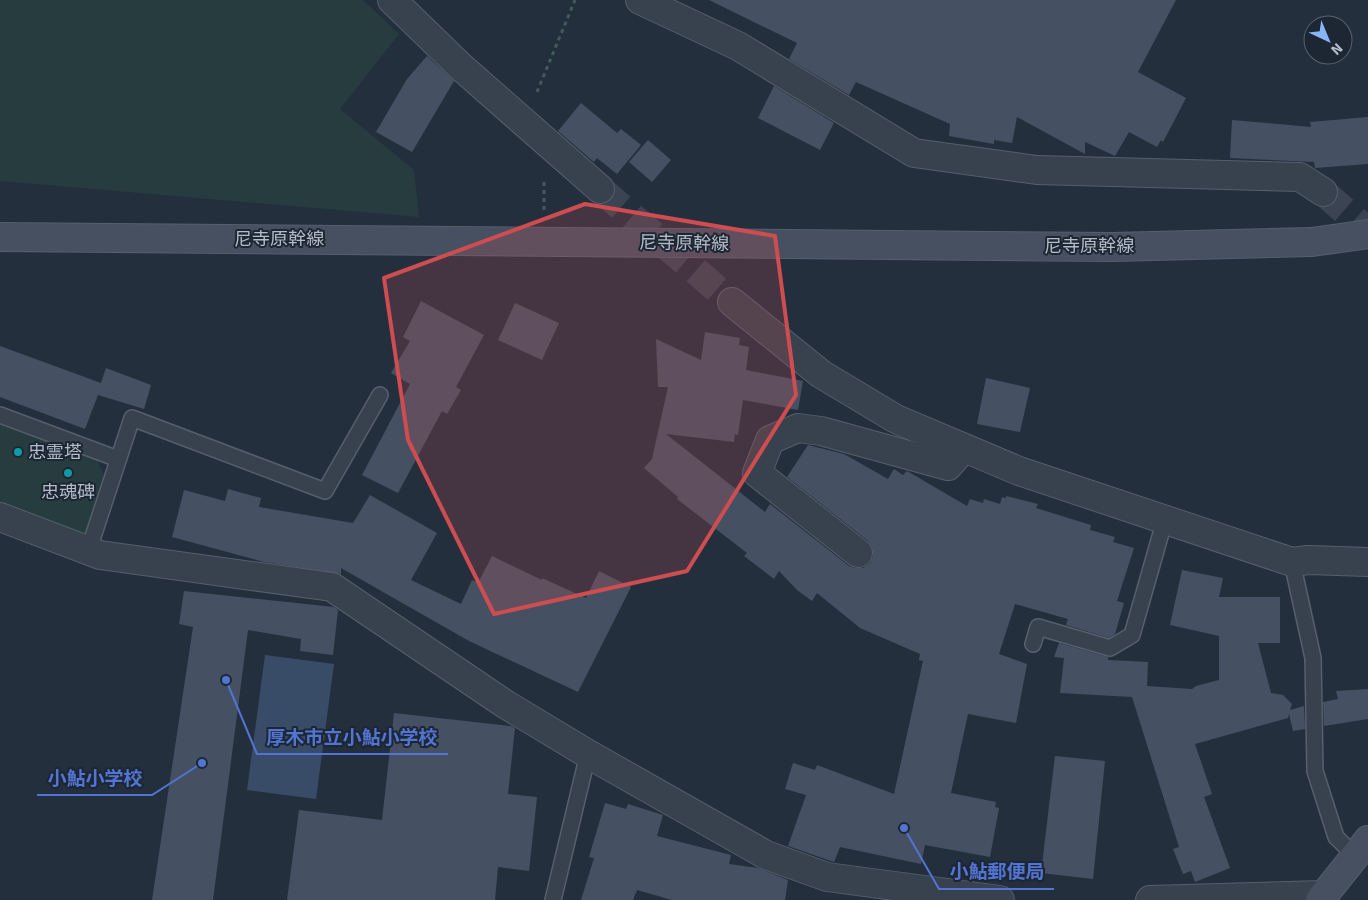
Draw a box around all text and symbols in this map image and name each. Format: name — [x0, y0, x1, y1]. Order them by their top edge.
north arrow — [1303, 15, 1353, 65]
text: N — [1327, 39, 1346, 58]
street label: 尼寺原幹線 — [234, 228, 324, 250]
street label: 尼寺原幹線 — [639, 231, 729, 255]
street label: 尼寺原幹線 — [1044, 235, 1134, 257]
place label: 忠霊塔 — [28, 441, 82, 463]
marker: 忠霊塔 — [12, 446, 24, 458]
marker: 忠魂碑 — [62, 467, 74, 479]
place label: 忠魂碑 — [41, 481, 95, 503]
callout: 厚木市立小鮎小学校 — [257, 720, 448, 754]
text: 厚木市立小鮎小学校 — [266, 726, 438, 750]
callout: 小鮎小学校 — [37, 761, 152, 795]
text: 小鮎小学校 — [47, 767, 143, 791]
callout: 小鮎郵便局 — [939, 855, 1054, 889]
text: 小鮎郵便局 — [949, 860, 1045, 884]

